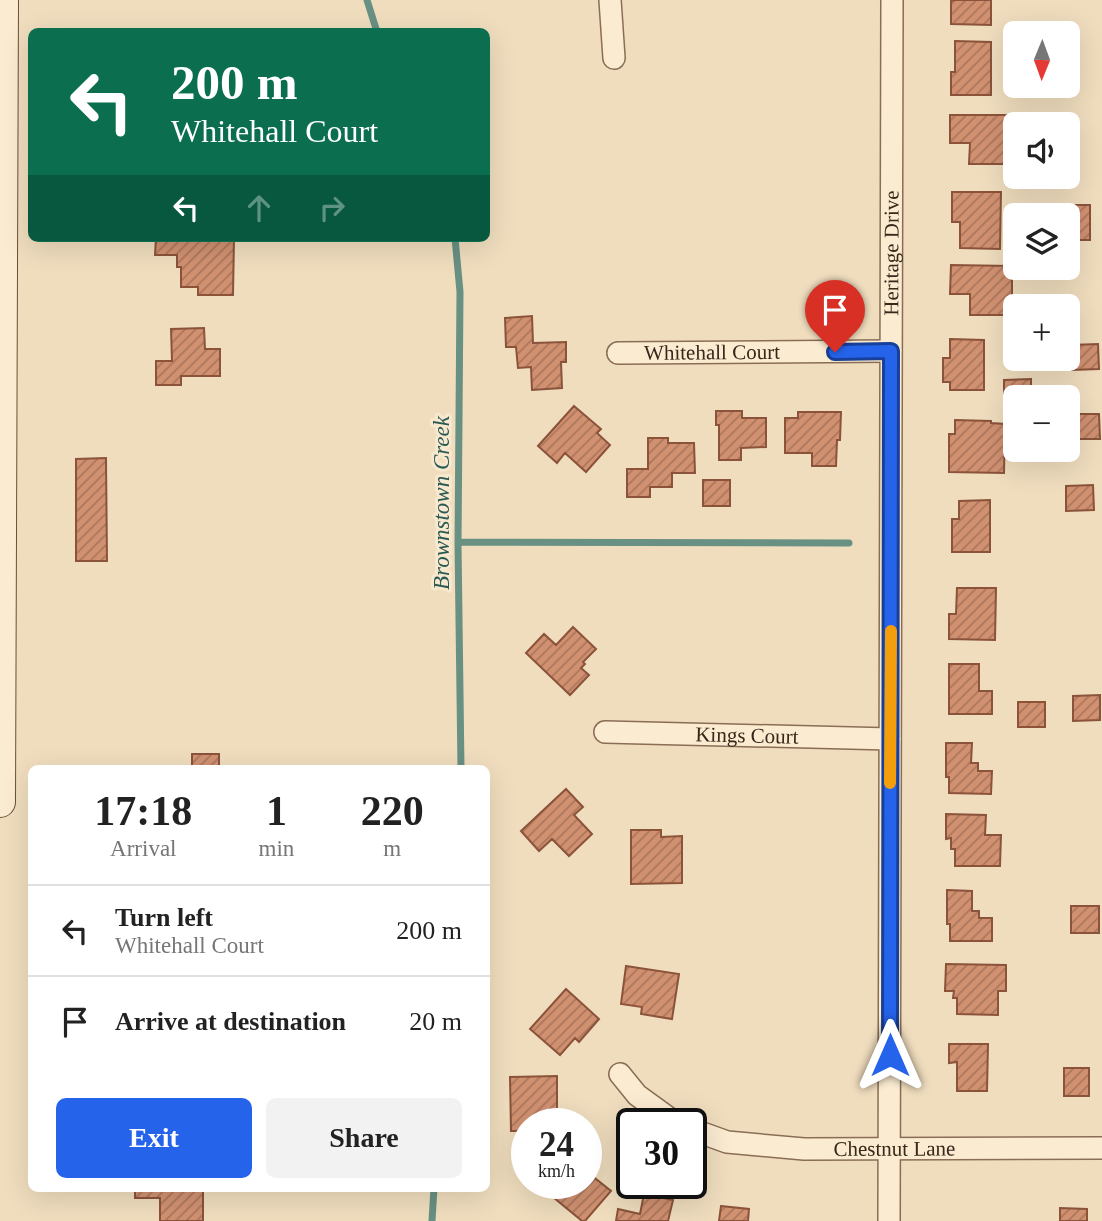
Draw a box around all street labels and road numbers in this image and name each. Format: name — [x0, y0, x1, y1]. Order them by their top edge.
street label: Heritage Drive — [879, 190, 904, 316]
street label: Whitehall Court — [644, 340, 780, 365]
street label: Kings Court — [695, 722, 799, 749]
street label: Chestnut Lane — [833, 1136, 955, 1161]

